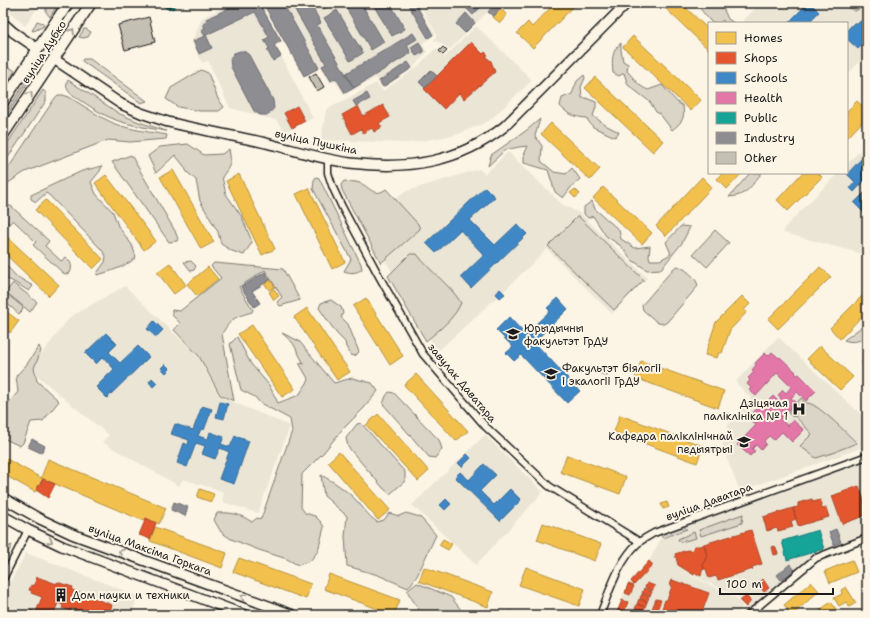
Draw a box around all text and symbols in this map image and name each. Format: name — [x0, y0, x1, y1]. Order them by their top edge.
street label: вуліца Дубко — [18, 17, 70, 86]
legend — [708, 22, 848, 174]
one-way arrow — [67, 28, 75, 35]
text: Homes — [744, 30, 783, 46]
text: Shops — [744, 50, 778, 66]
text: Schools — [744, 70, 788, 86]
text: Health — [744, 90, 783, 106]
one-way arrow — [25, 92, 32, 99]
text: Public — [744, 110, 778, 126]
street label: вуліца Пушкіна — [273, 126, 359, 158]
text: Industry — [744, 130, 795, 146]
text: Other — [744, 150, 778, 166]
place label: Юрыдычны факультэт ГрДУ — [524, 321, 608, 349]
school or university icon: Юрыдычны факультэт ГрДУ — [505, 326, 521, 342]
street label: завулак Даватара — [424, 340, 500, 426]
place label: Факультэт біялогіі і экалогіі ГрДУ — [562, 361, 661, 389]
school or university icon: Факультэт біялогіі і экалогіі ГрДУ — [543, 366, 559, 382]
place label: Дзіцячая паліклініка № 1 — [704, 396, 788, 424]
hospital icon: Дзіцячая паліклініка № 1 — [791, 401, 807, 417]
place label: Кафедра паліклінічнай педыятрыі — [608, 429, 733, 457]
school or university icon: Кафедра паліклінічнай педыятрыі — [736, 434, 752, 450]
street label: вуліца Даватара — [664, 479, 754, 525]
street label: вуліца Максіма Горкага — [86, 521, 214, 579]
one-way arrow — [46, 536, 53, 544]
one-way arrow — [117, 548, 124, 557]
scale bar — [720, 570, 833, 596]
text: 100 m — [726, 576, 762, 592]
building icon: Дом науки и техники — [53, 587, 69, 603]
place label: Дом науки и техники — [72, 588, 190, 603]
one-way arrow — [240, 593, 247, 601]

